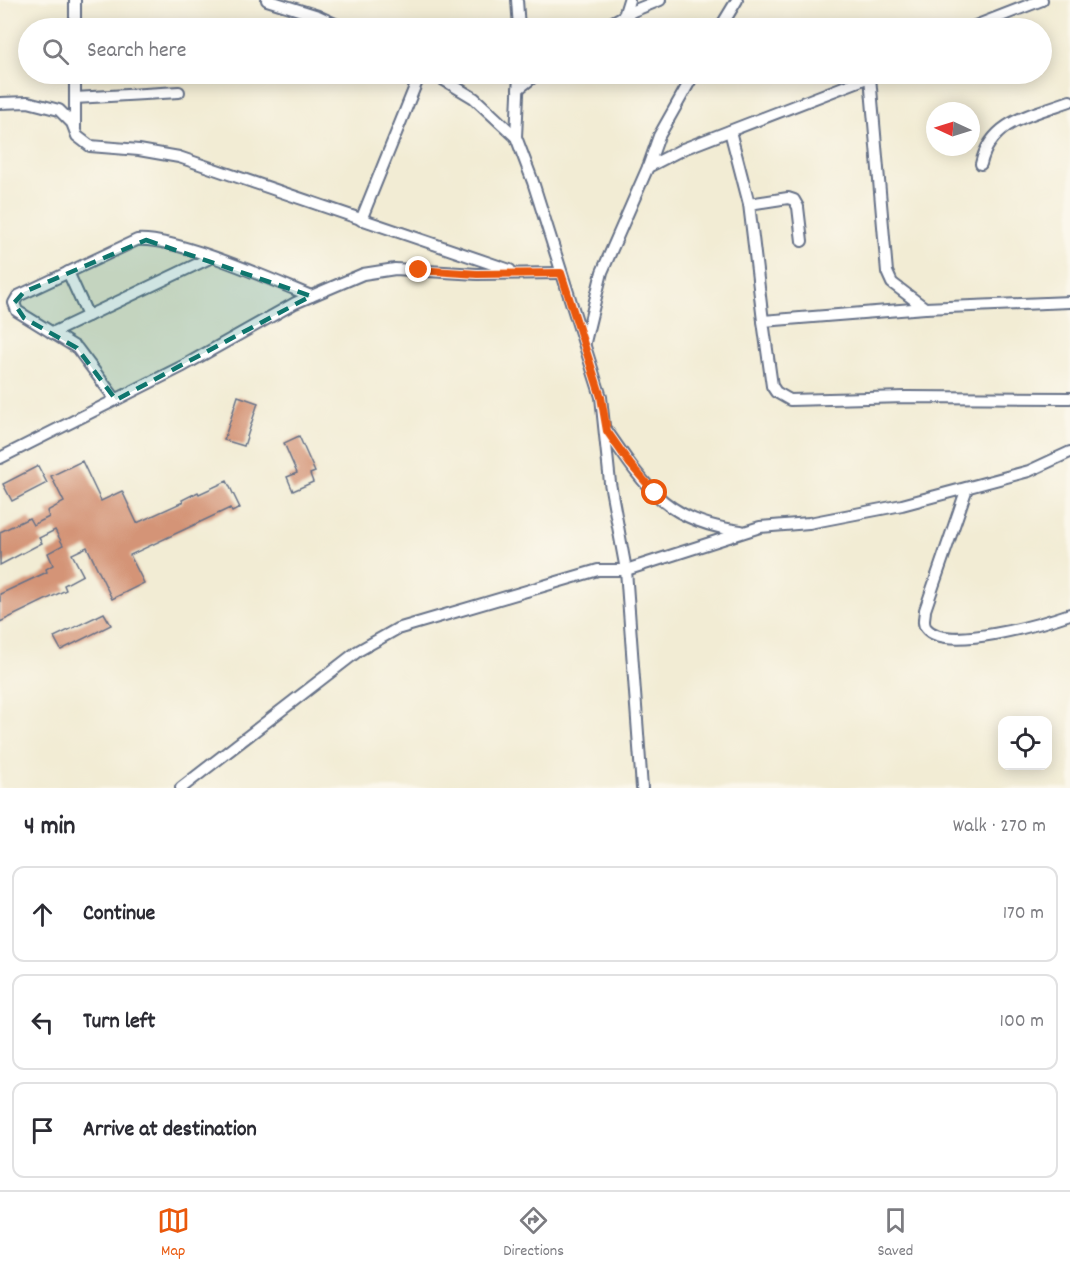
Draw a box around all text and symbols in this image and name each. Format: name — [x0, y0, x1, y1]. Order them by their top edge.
search box — [18, 18, 1052, 84]
icon: search — [39, 35, 72, 68]
text: Search here — [87, 36, 186, 67]
north arrow — [926, 102, 980, 156]
route end — [405, 256, 431, 282]
route start — [641, 479, 667, 505]
map controls — [998, 716, 1052, 770]
button: locate — [998, 716, 1052, 770]
text: 4 min — [24, 809, 75, 846]
text: Walk · 270 m — [953, 813, 1046, 841]
icon: ahead — [26, 898, 59, 931]
text: Continue — [83, 899, 155, 930]
text: 170 m — [1003, 900, 1044, 928]
icon: left — [26, 1006, 59, 1039]
text: Turn left — [83, 1007, 155, 1038]
text: 100 m — [1000, 1008, 1044, 1036]
icon: arrive — [26, 1114, 59, 1147]
text: Arrive at destination — [83, 1115, 257, 1146]
tab: Map — [157, 1204, 190, 1263]
tab: Directions — [503, 1204, 564, 1263]
tab: Saved — [877, 1204, 913, 1263]

